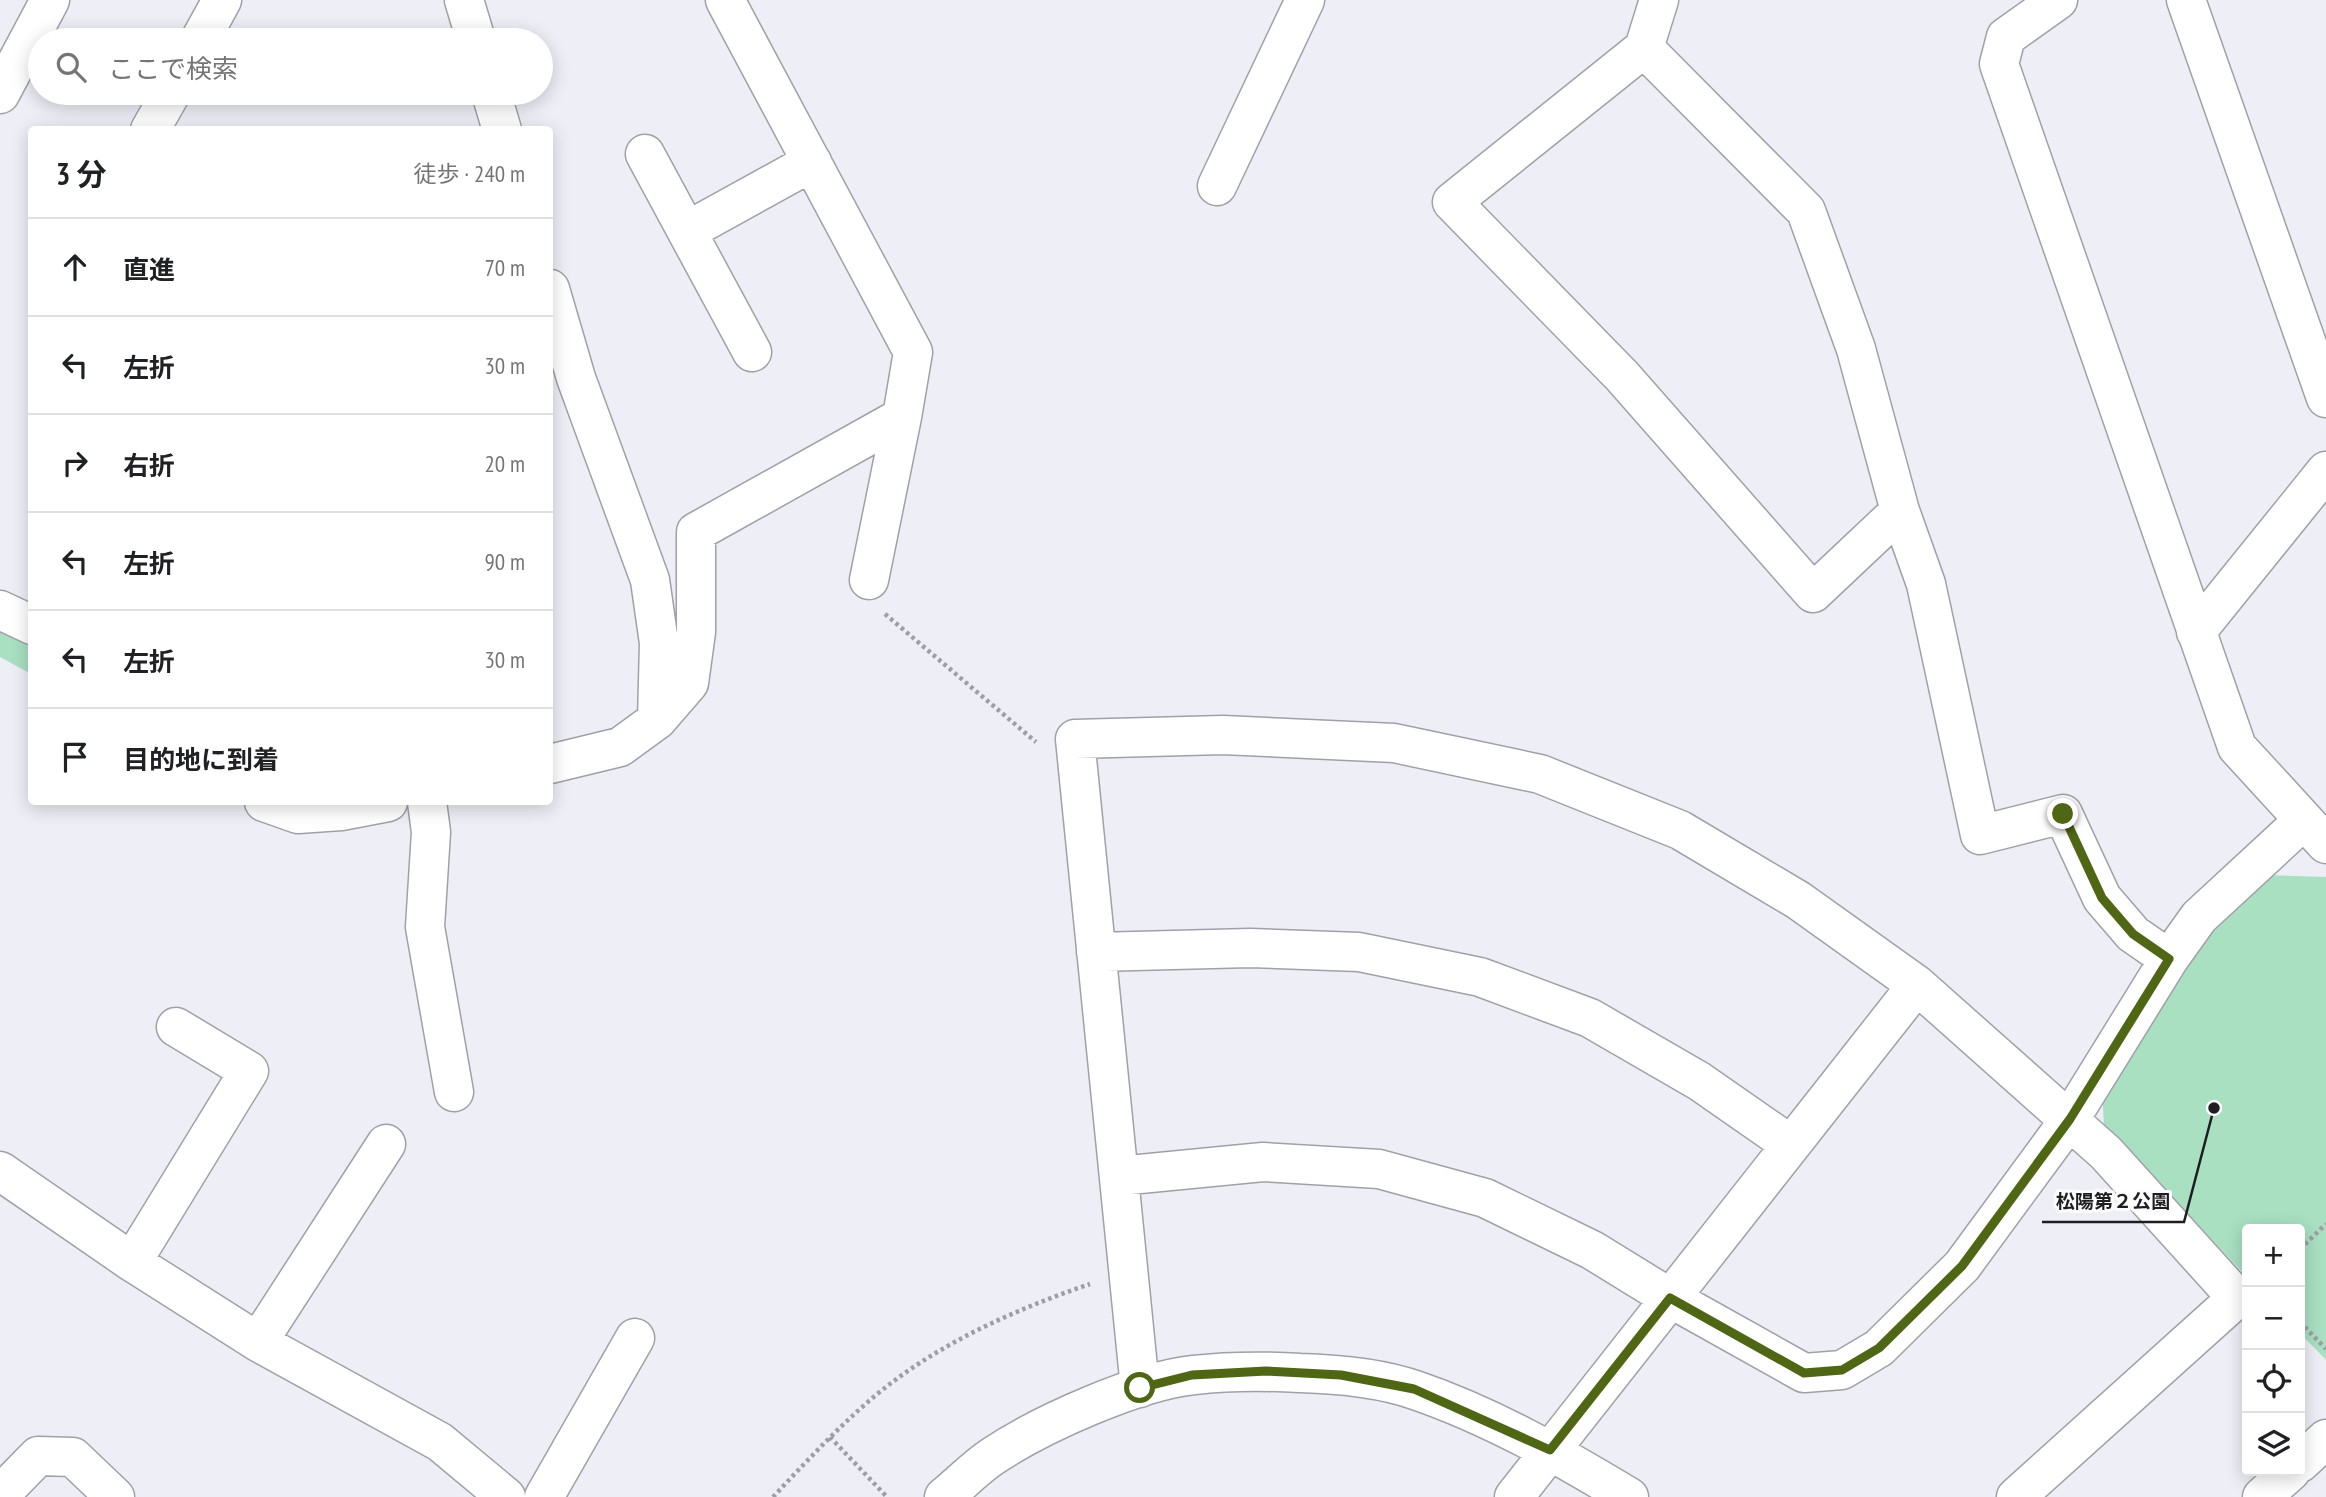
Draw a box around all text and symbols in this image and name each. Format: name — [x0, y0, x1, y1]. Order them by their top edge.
search box — [28, 28, 553, 105]
icon: search — [52, 48, 90, 86]
text: ここで検索 — [108, 52, 238, 85]
text: 3 分 — [56, 154, 107, 193]
text: 徒歩 · 240 m — [413, 159, 525, 188]
icon: ahead — [56, 248, 94, 286]
text: 直進 — [123, 253, 175, 286]
text: 70 m — [484, 253, 525, 282]
icon: left — [56, 346, 94, 384]
text: 左折 — [123, 351, 175, 384]
text: 30 m — [484, 351, 525, 380]
icon: right — [56, 444, 94, 482]
text: 右折 — [123, 449, 175, 482]
text: 20 m — [484, 449, 525, 478]
icon: left — [56, 542, 94, 580]
text: 左折 — [123, 547, 175, 580]
text: 90 m — [484, 547, 525, 576]
icon: left — [56, 640, 94, 678]
text: 左折 — [123, 645, 175, 678]
text: 30 m — [484, 645, 525, 674]
icon: arrive — [56, 738, 94, 776]
text: 目的地に到着 — [123, 743, 279, 776]
route end — [2047, 798, 2078, 829]
callout: 松陽第２公園 — [2042, 1182, 2184, 1222]
text: 松陽第２公園 — [2056, 1189, 2170, 1213]
map controls — [2242, 1224, 2305, 1476]
button: + — [2242, 1224, 2305, 1287]
button: − — [2242, 1287, 2305, 1350]
button: locate — [2242, 1350, 2305, 1413]
route start — [1124, 1372, 1155, 1403]
button: layers — [2242, 1413, 2305, 1476]

